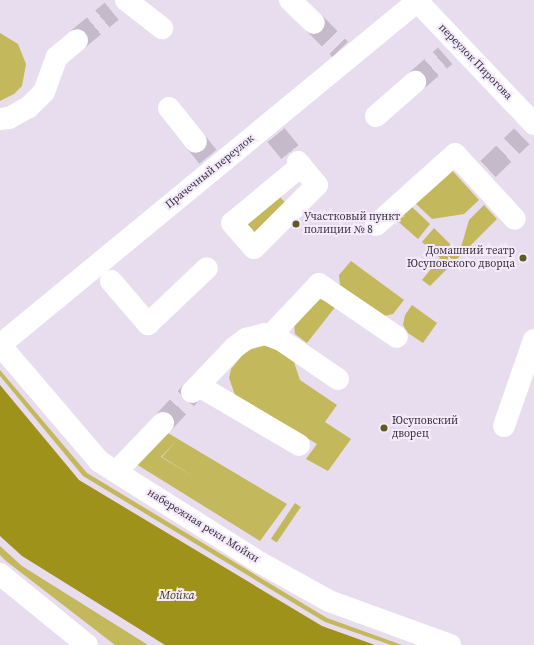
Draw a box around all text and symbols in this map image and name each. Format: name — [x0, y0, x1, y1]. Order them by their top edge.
street label: переулок Пирогова — [435, 21, 515, 103]
street label: Прачечный переулок — [163, 132, 257, 212]
place label: Участковый пункт полиции № 8 — [304, 211, 400, 237]
marker: Участковый пункт полиции № 8 — [291, 219, 301, 229]
place label: Домашний театр Юсуповского дворца — [407, 245, 515, 271]
marker: Домашний театр Юсуповского дворца — [518, 253, 528, 263]
place label: Юсуповский дворец — [392, 415, 458, 441]
marker: Юсуповский дворец — [379, 423, 389, 433]
street label: набережная реки Мойки — [145, 486, 261, 566]
water label: Мойка — [159, 589, 195, 603]

